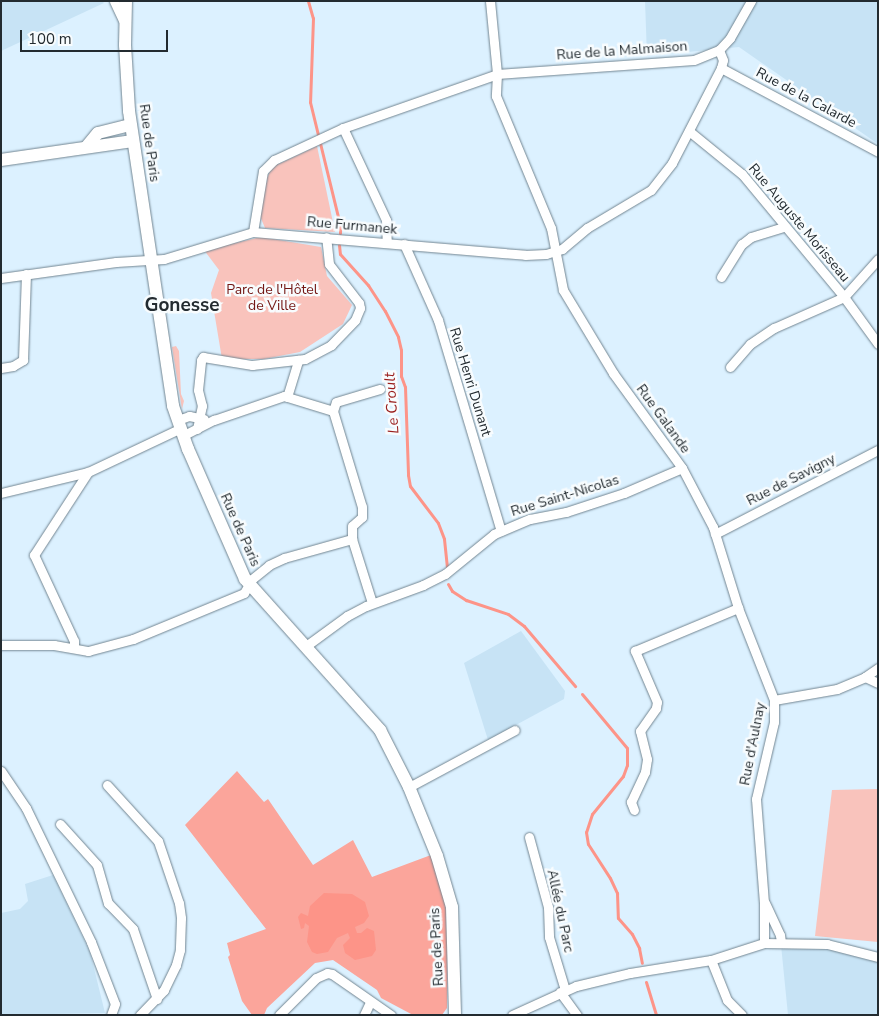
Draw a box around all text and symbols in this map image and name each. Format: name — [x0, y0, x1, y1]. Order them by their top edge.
scale bar — [22, 20, 170, 52]
text: 100 m — [28, 29, 72, 49]
street label: Rue de la Malmaison — [556, 38, 688, 64]
street label: Rue de la Calarde — [753, 64, 859, 132]
street label: Rue de Paris — [135, 103, 163, 183]
street label: Rue Auguste Morisseau — [745, 160, 853, 286]
street label: Rue Furmanek — [306, 214, 398, 238]
park label: Parc de l'Hôtel de Ville — [226, 282, 318, 314]
district label: Gonesse — [144, 295, 220, 317]
street label: Rue Henri Dunant — [446, 326, 494, 438]
water label: Le Croult — [381, 372, 403, 434]
street label: Rue Galande — [632, 381, 694, 457]
street label: Rue de Savigny — [744, 450, 838, 510]
street label: Rue Saint-Nicolas — [509, 472, 621, 520]
street label: Rue de Paris — [216, 491, 264, 569]
street label: Rue d'Aulnay — [737, 701, 769, 787]
street label: Allée du Parc — [543, 868, 577, 954]
street label: Rue de Paris — [427, 907, 447, 987]

